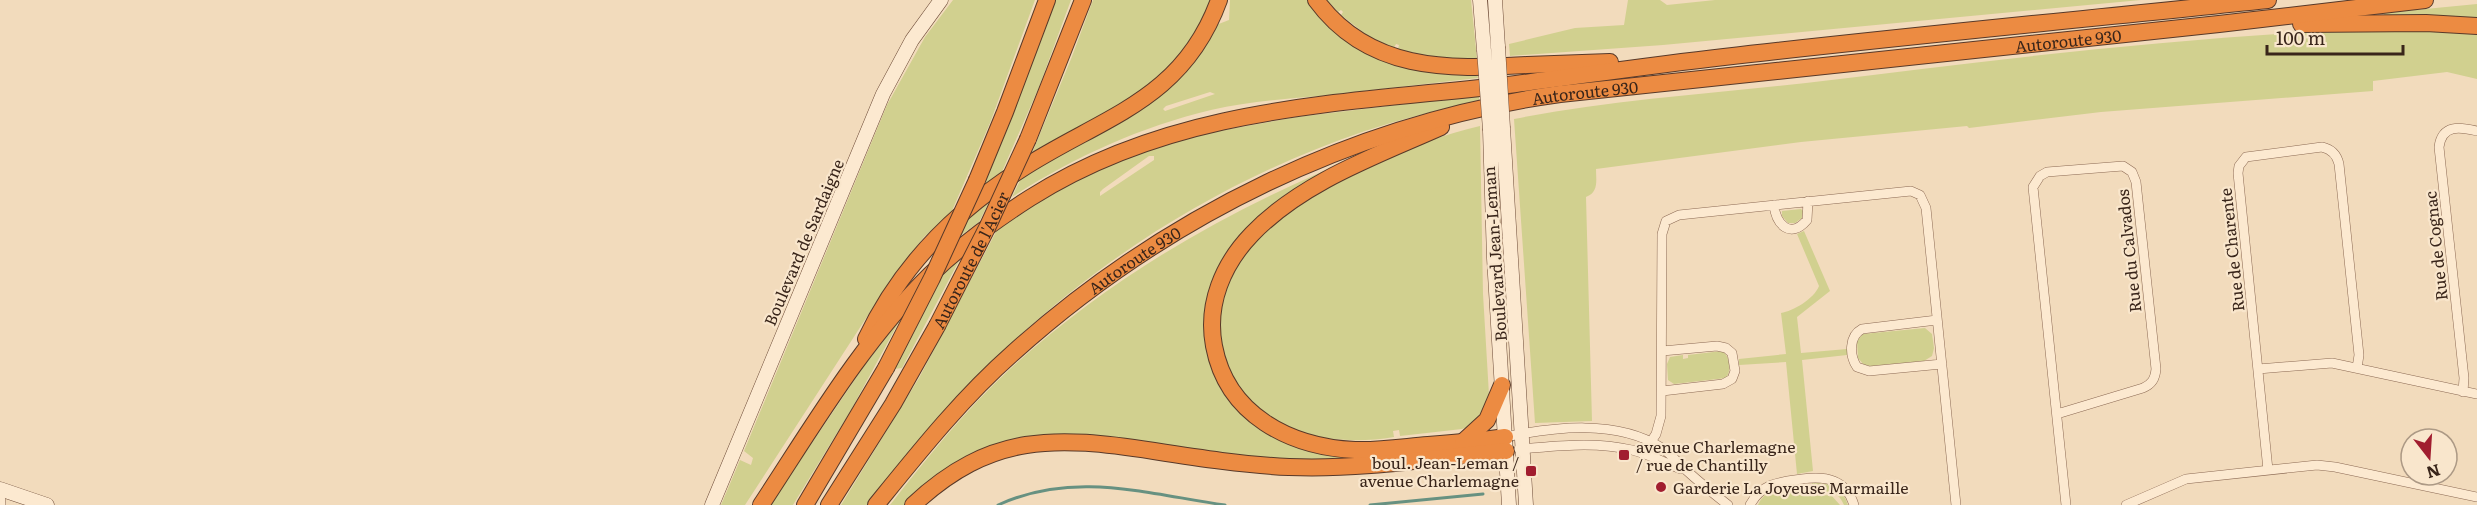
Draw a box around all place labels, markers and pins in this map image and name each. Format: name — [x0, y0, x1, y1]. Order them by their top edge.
place label: avenue Charlemagne / rue de Chantilly — [1636, 434, 1796, 476]
marker: avenue Charlemagne / rue de Chantilly — [1617, 448, 1631, 462]
place label: boul. Jean-Leman / avenue Charlemagne — [1359, 450, 1519, 492]
marker: boul. Jean-Leman / avenue Charlemagne — [1524, 464, 1538, 478]
place label: Garderie La Joyeuse Marmaille — [1673, 475, 1909, 499]
marker: Garderie La Joyeuse Marmaille — [1654, 480, 1668, 494]

